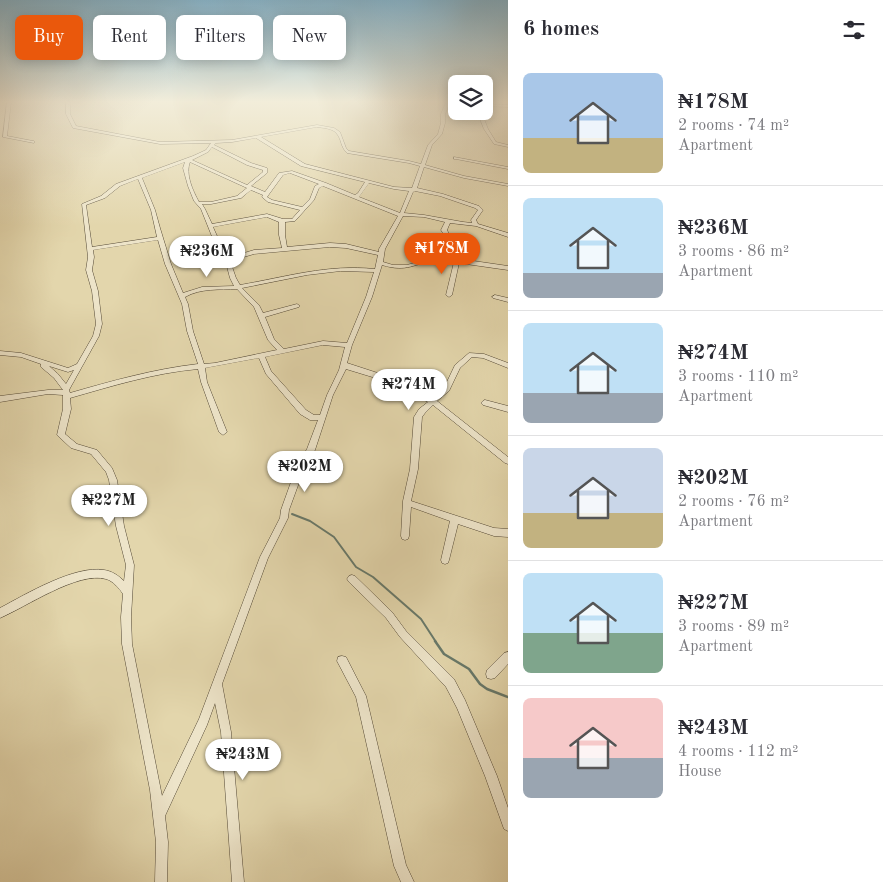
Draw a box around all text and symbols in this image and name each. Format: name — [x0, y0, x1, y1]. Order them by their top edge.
chip: Buy — [15, 15, 83, 60]
chip: Rent — [93, 15, 166, 60]
chip: Filters — [176, 15, 263, 60]
chip: New — [273, 15, 346, 60]
icon: filters — [840, 16, 868, 44]
text: 6 homes — [523, 19, 599, 40]
map controls — [448, 75, 493, 120]
button: layers — [448, 75, 493, 120]
text: ₦178M — [678, 92, 748, 113]
icon: home — [563, 93, 623, 153]
text: 2 rooms · 74 m² — [678, 118, 789, 134]
text: Apartment — [678, 138, 753, 154]
icon: home — [563, 218, 623, 278]
text: ₦236M — [678, 218, 748, 239]
pin: ₦178M — [407, 232, 477, 275]
pin: ₦236M — [172, 236, 242, 278]
text: ₦178M — [415, 241, 469, 257]
text: ₦236M — [180, 244, 234, 260]
text: 3 rooms · 86 m² — [678, 244, 789, 260]
text: Apartment — [678, 264, 753, 280]
icon: home — [563, 343, 623, 403]
text: ₦274M — [678, 343, 748, 364]
pin: ₦274M — [374, 368, 444, 411]
text: 3 rooms · 110 m² — [678, 369, 798, 385]
text: ₦274M — [382, 377, 436, 393]
text: Apartment — [678, 389, 753, 405]
pin: ₦202M — [270, 450, 340, 493]
text: ₦202M — [278, 459, 332, 475]
icon: home — [563, 468, 623, 528]
text: ₦202M — [678, 468, 748, 489]
pin: ₦227M — [74, 484, 144, 527]
text: ₦227M — [82, 493, 136, 509]
text: 2 rooms · 76 m² — [678, 494, 789, 510]
text: Apartment — [678, 514, 753, 530]
icon: home — [563, 593, 623, 653]
text: ₦227M — [678, 593, 748, 614]
text: 3 rooms · 89 m² — [678, 619, 789, 635]
text: Apartment — [678, 639, 753, 655]
icon: home — [563, 718, 623, 778]
text: ₦243M — [678, 718, 748, 739]
pin: ₦243M — [208, 738, 278, 781]
text: 4 rooms · 112 m² — [678, 744, 798, 760]
text: ₦243M — [216, 747, 270, 763]
text: House — [678, 764, 721, 780]

